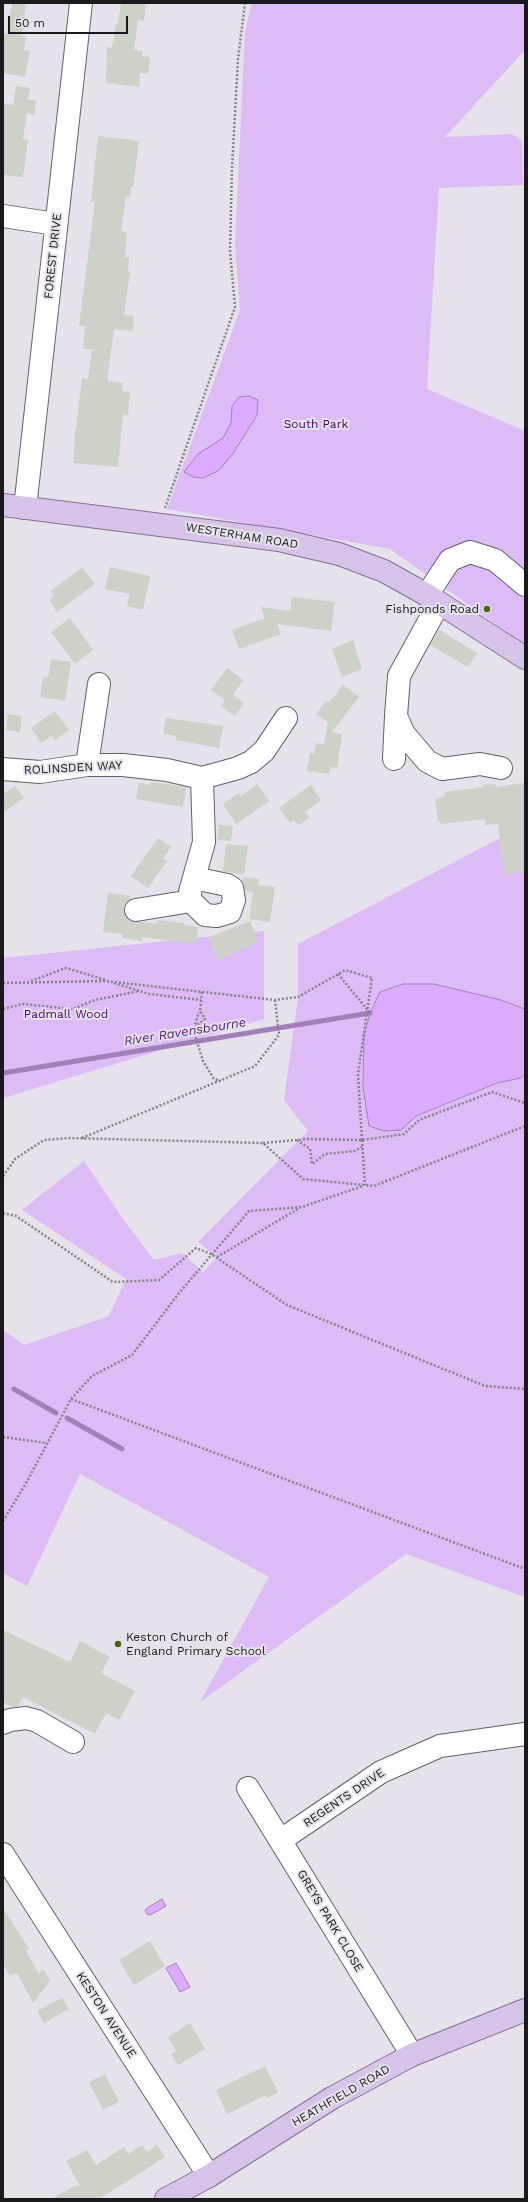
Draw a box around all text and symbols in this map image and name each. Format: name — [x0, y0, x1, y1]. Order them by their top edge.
scale bar — [10, 8, 130, 34]
text: 50 m — [15, 16, 45, 30]
street label: FOREST DRIVE — [41, 212, 65, 300]
park label: South Park — [284, 417, 348, 431]
street label: WESTERHAM ROAD — [185, 520, 299, 552]
place label: Fishponds Road — [385, 602, 479, 616]
marker: Fishponds Road — [482, 604, 492, 614]
street label: ROLINSDEN WAY — [24, 758, 122, 778]
park label: Padmall Wood — [24, 1007, 108, 1021]
water label: River Ravensbourne — [123, 1015, 247, 1049]
place label: Keston Church of England Primary School — [126, 1630, 266, 1658]
marker: Keston Church of England Primary School — [113, 1639, 123, 1649]
street label: REGENTS DRIVE — [301, 1765, 387, 1831]
street label: GREYS PARK CLOSE — [294, 1867, 366, 1975]
street label: KESTON AVENUE — [73, 1969, 139, 2061]
street label: HEATHFIELD ROAD — [289, 2062, 393, 2130]

